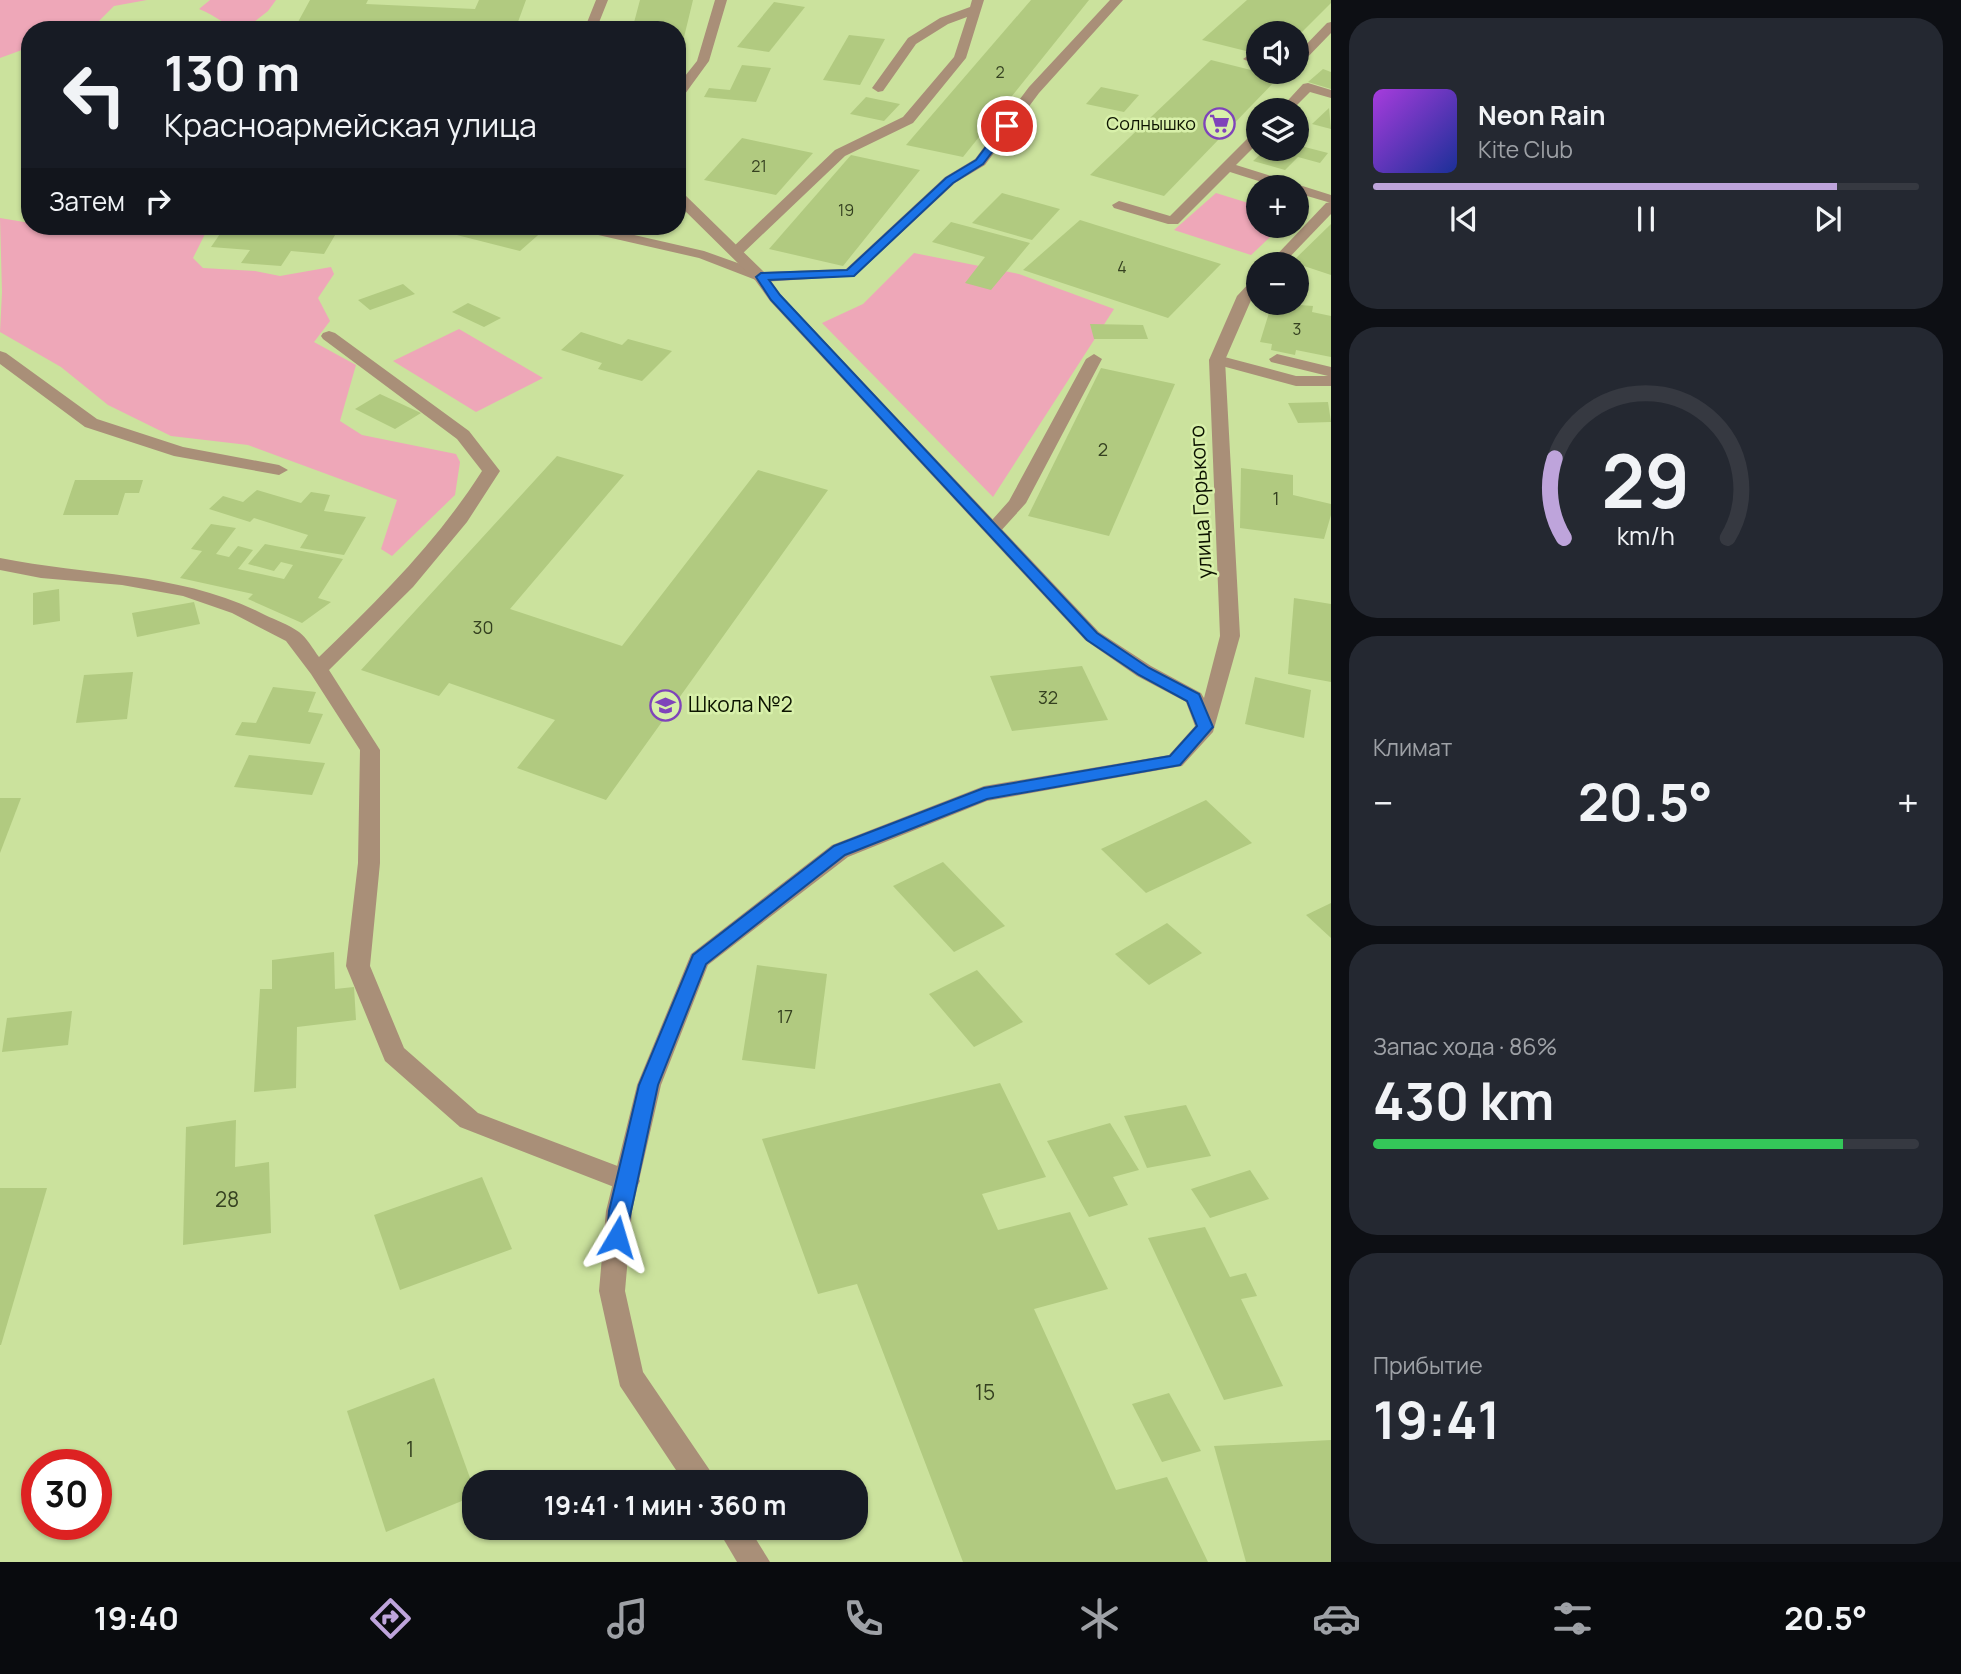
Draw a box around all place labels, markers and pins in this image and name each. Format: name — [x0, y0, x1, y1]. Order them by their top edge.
pin — [977, 96, 1037, 156]
supermarket icon: Солнышко — [1202, 107, 1236, 141]
place label: Солнышко — [1106, 111, 1196, 135]
school or university icon: Школа №2 — [648, 688, 682, 722]
place label: Школа №2 — [688, 690, 793, 718]

